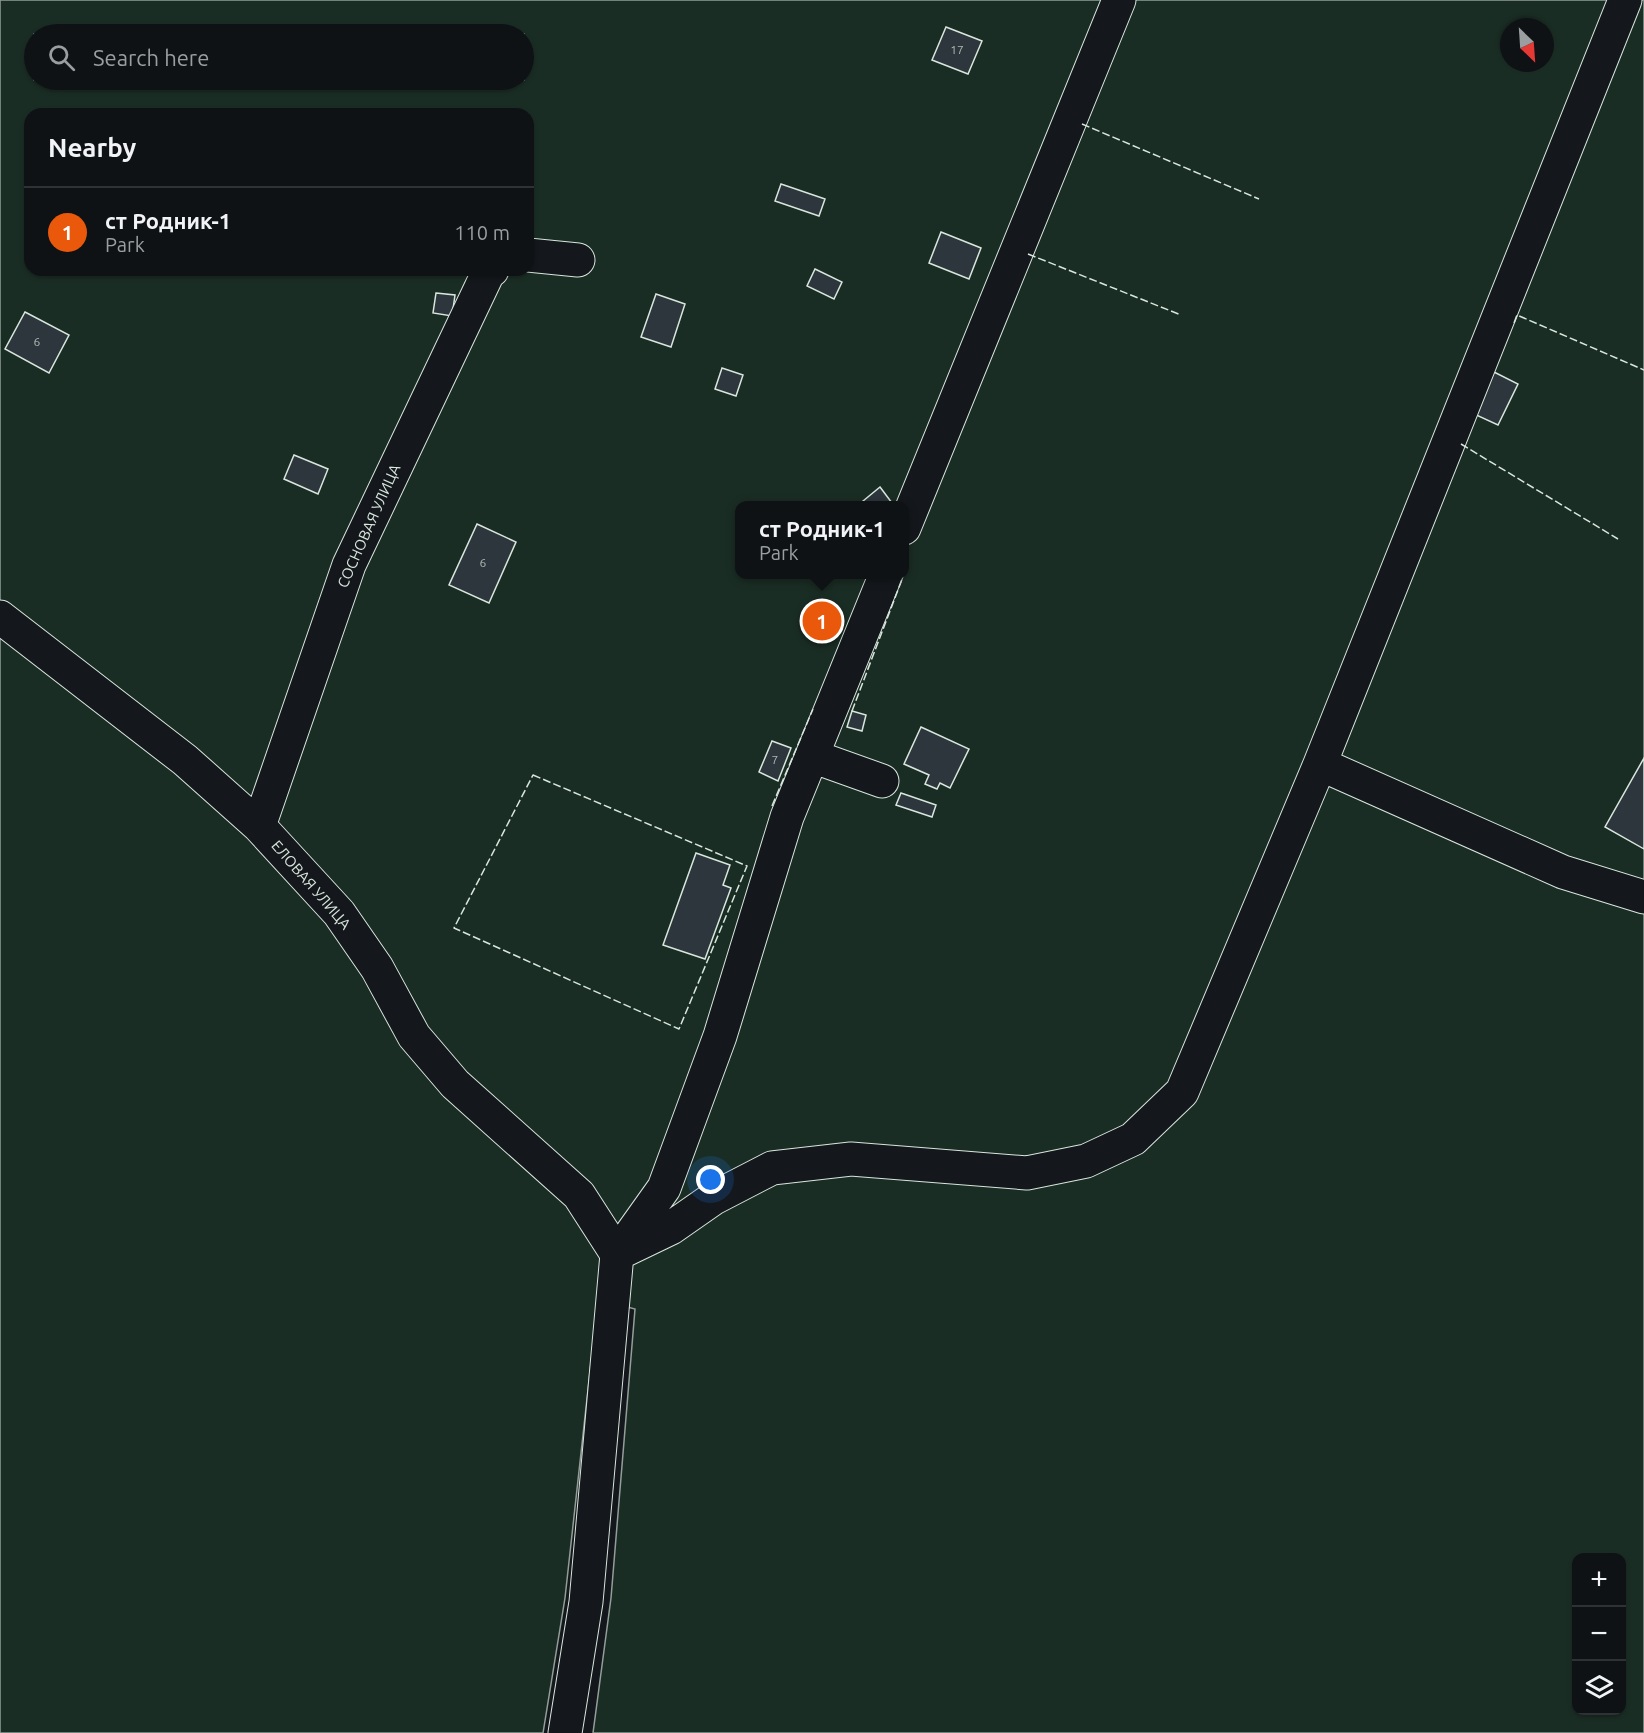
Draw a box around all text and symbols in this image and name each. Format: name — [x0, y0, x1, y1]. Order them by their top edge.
north arrow — [1500, 18, 1554, 72]
search box — [24, 24, 534, 90]
icon: search — [45, 41, 78, 74]
house number: 17 — [950, 43, 964, 56]
text: Search here — [93, 45, 209, 70]
text: Nearby — [48, 133, 136, 162]
text: ст Родник-1 — [105, 208, 231, 233]
text: 1 — [62, 221, 73, 244]
text: 110 m — [454, 221, 510, 244]
text: Park — [105, 233, 145, 256]
house number: 6 — [34, 335, 41, 348]
street label: СОСНОВАЯ УЛИЦА — [334, 461, 404, 590]
popup — [735, 501, 909, 579]
text: ст Родник-1 — [759, 516, 885, 541]
text: Park — [759, 541, 799, 564]
house number: 6 — [480, 556, 487, 569]
pin: 1 — [802, 598, 842, 644]
house number: 7 — [772, 753, 778, 766]
street label: ЕЛОВАЯ УЛИЦА — [268, 837, 355, 933]
your location — [696, 1165, 725, 1194]
map controls — [1572, 1553, 1626, 1715]
button: + — [1572, 1553, 1626, 1607]
button: − — [1572, 1607, 1626, 1661]
button: layers — [1572, 1661, 1626, 1715]

